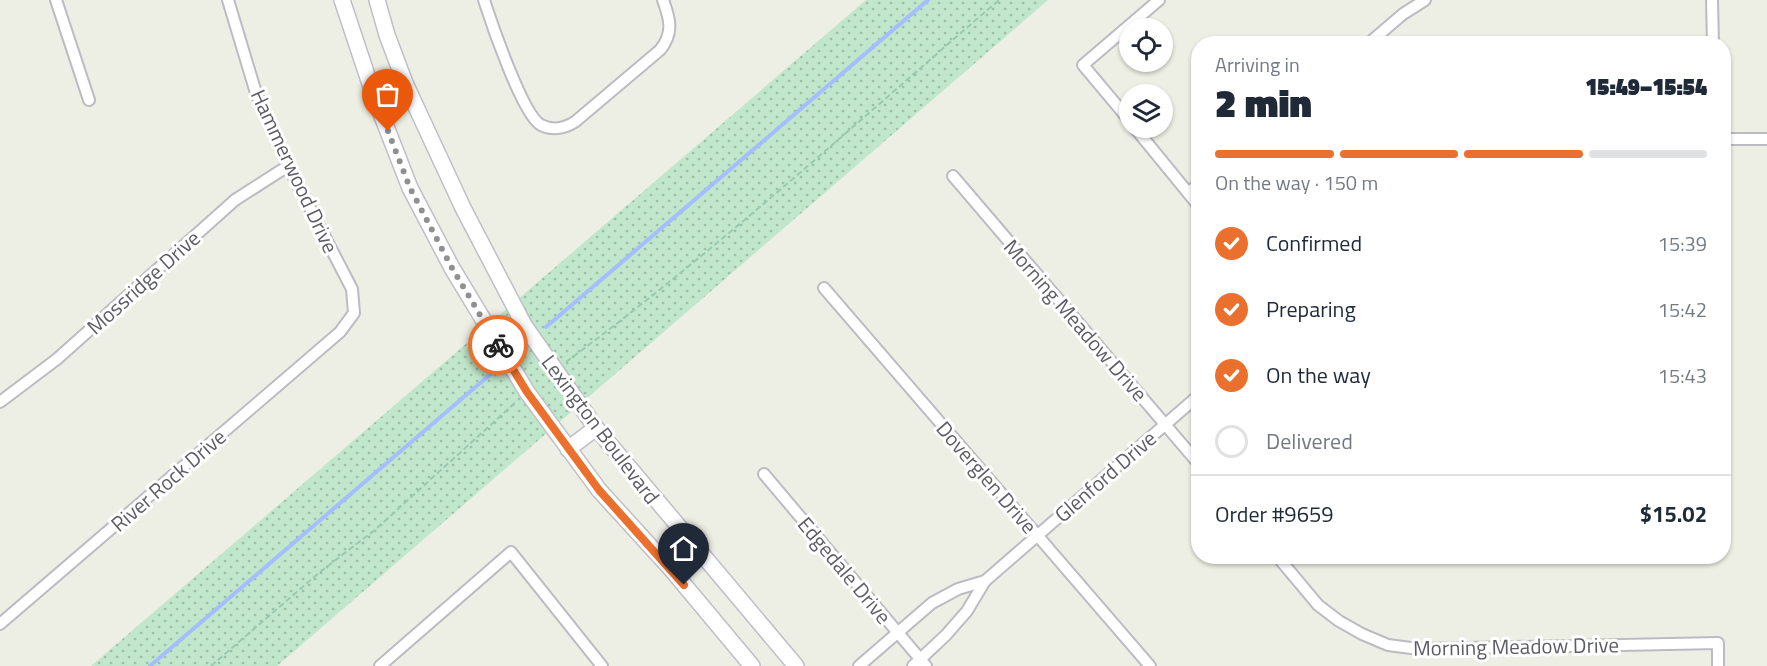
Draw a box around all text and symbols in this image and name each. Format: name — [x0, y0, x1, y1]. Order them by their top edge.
map controls — [1119, 18, 1173, 138]
button: locate — [1119, 18, 1173, 72]
text: Arriving in — [1215, 49, 1300, 80]
pin — [362, 69, 413, 131]
text: 15:49–15:54 — [1585, 70, 1707, 104]
text: 2 min — [1215, 73, 1312, 132]
icon: bag — [371, 78, 404, 111]
street label: Hammerwood Drive — [243, 84, 347, 258]
button: layers — [1119, 84, 1173, 138]
text: On the way · 150 m — [1215, 167, 1378, 198]
street label: Mossridge Drive — [79, 222, 207, 342]
text: Confirmed — [1266, 226, 1362, 260]
icon: check — [1215, 227, 1248, 260]
text: 15:39 — [1658, 228, 1707, 259]
street label: Morning Meadow Drive — [996, 232, 1156, 408]
text: Preparing — [1266, 292, 1356, 326]
icon: check — [1215, 293, 1248, 326]
text: 15:42 — [1658, 294, 1707, 325]
courier — [468, 315, 528, 375]
icon: bike — [482, 329, 515, 362]
street label: Lexington Boulevard — [534, 347, 668, 511]
text: On the way — [1266, 358, 1371, 392]
icon: check — [1215, 359, 1248, 392]
text: 15:43 — [1658, 360, 1707, 391]
street label: Doverglen Drive — [929, 414, 1045, 540]
street label: River Rock Drive — [103, 421, 233, 539]
street label: Glenford Drive — [1047, 423, 1163, 529]
text: Delivered — [1266, 424, 1353, 458]
text: Order #9659 — [1215, 497, 1334, 531]
text: $15.02 — [1640, 497, 1707, 531]
street label: Edgedale Drive — [790, 509, 900, 631]
pin — [658, 523, 709, 585]
icon: home — [667, 532, 700, 565]
street label: Morning Meadow Drive — [1413, 628, 1619, 664]

